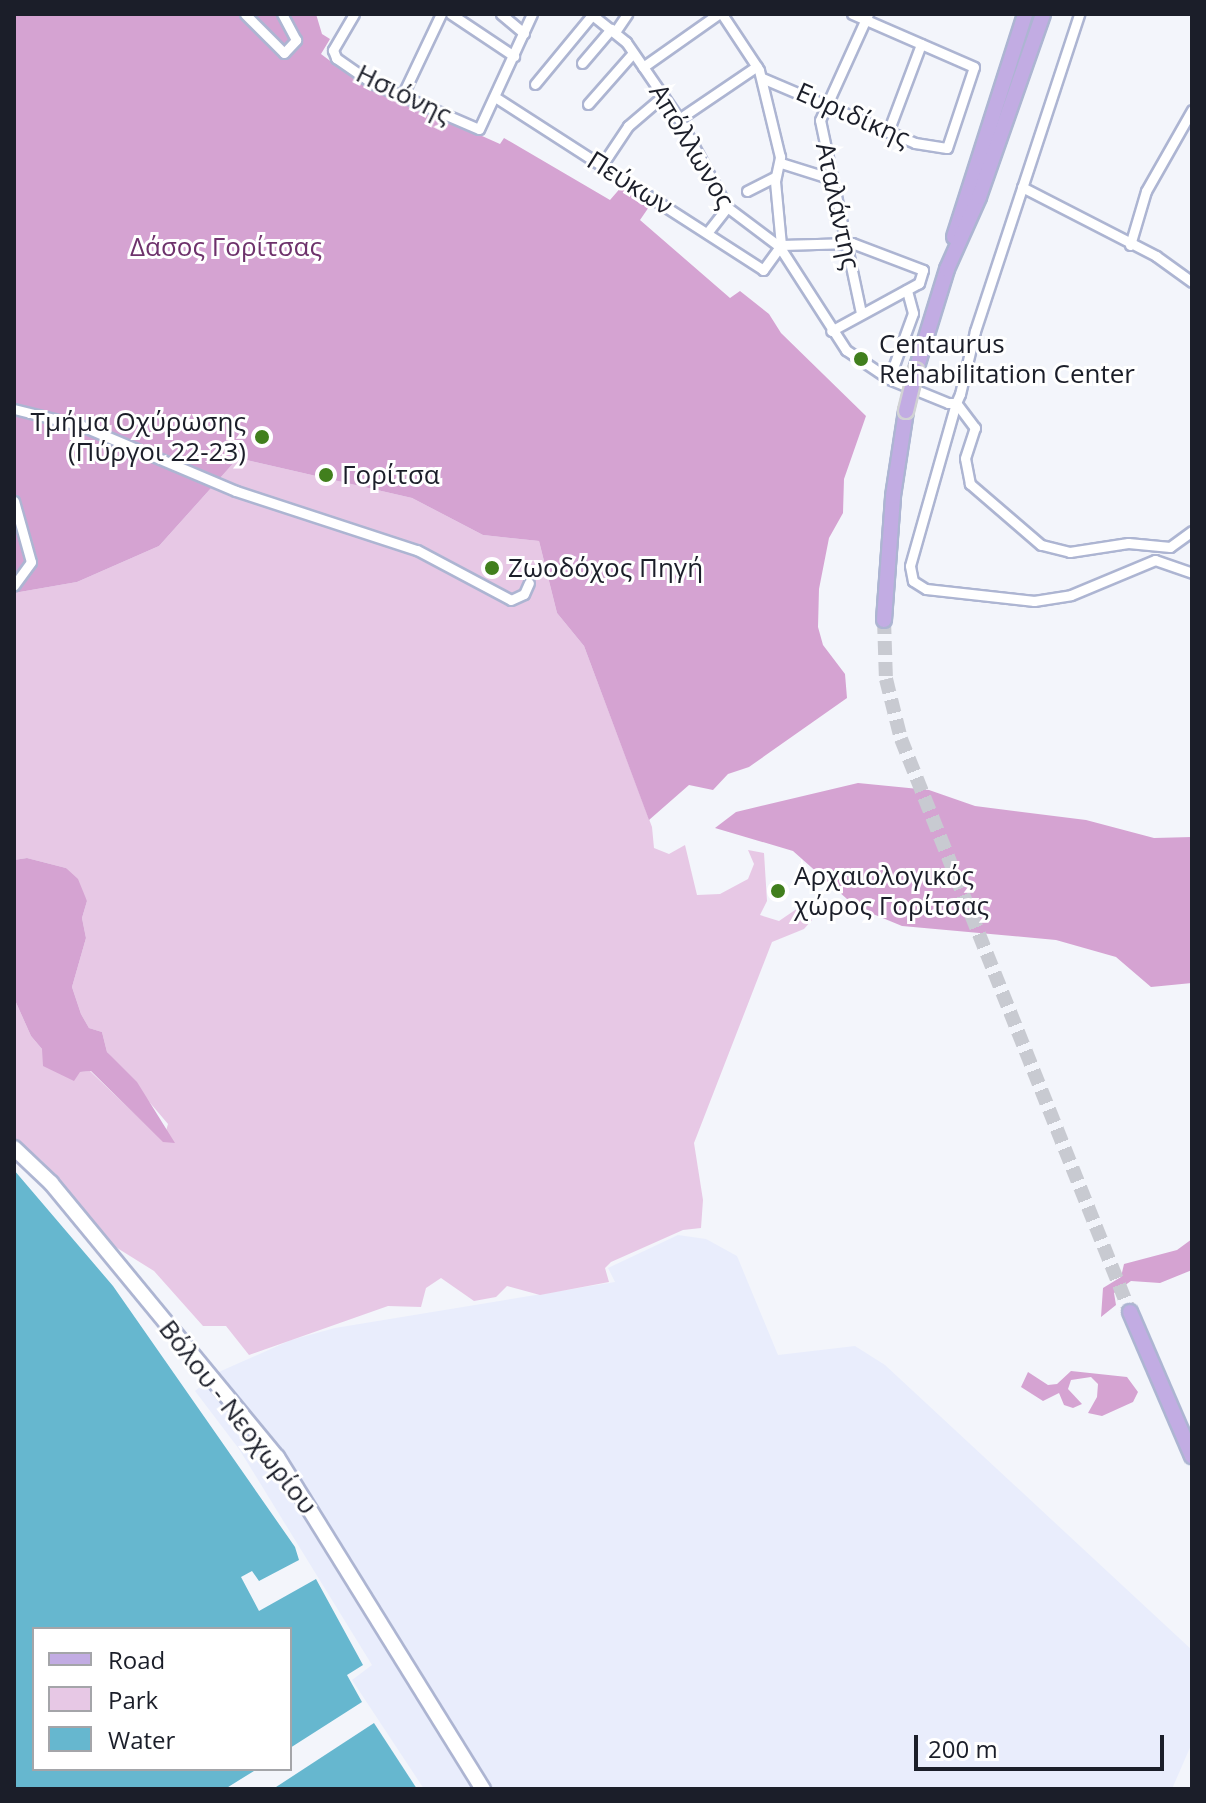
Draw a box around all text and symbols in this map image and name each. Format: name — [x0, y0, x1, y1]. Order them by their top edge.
street label: Ησιόνης — [351, 58, 457, 130]
street label: Ευριδίκης — [791, 76, 915, 154]
street label: Απόλλωνος — [643, 78, 741, 214]
street label: Αταλάντης — [809, 140, 867, 272]
street label: Πεύκων — [581, 145, 679, 221]
park label: Δάσος Γορίτσας — [130, 231, 322, 263]
place label: Centaurus Rehabilitation Center — [879, 328, 1135, 390]
marker: Centaurus Rehabilitation Center — [850, 348, 872, 370]
place label: Τμήμα Οχύρωσης (Πύργοι 22-23) — [31, 406, 246, 468]
marker: Τμήμα Οχύρωσης (Πύργοι 22-23) — [253, 428, 271, 446]
place label: Γορίτσα — [342, 459, 440, 491]
marker: Γορίτσα — [317, 466, 335, 484]
place label: Ζωοδόχος Πηγή — [508, 552, 703, 584]
marker: Ζωοδόχος Πηγή — [483, 559, 501, 577]
place label: Αρχαιολογικός χώρος Γορίτσας — [794, 860, 989, 922]
marker: Αρχαιολογικός χώρος Γορίτσας — [769, 882, 787, 900]
street label: Βόλου - Νεοχωρίου — [153, 1314, 323, 1520]
legend — [32, 1627, 292, 1771]
text: Road — [108, 1643, 165, 1676]
text: Park — [108, 1683, 158, 1716]
scale bar — [918, 1719, 1168, 1769]
text: Water — [108, 1723, 175, 1756]
text: 200 m — [928, 1732, 998, 1765]

